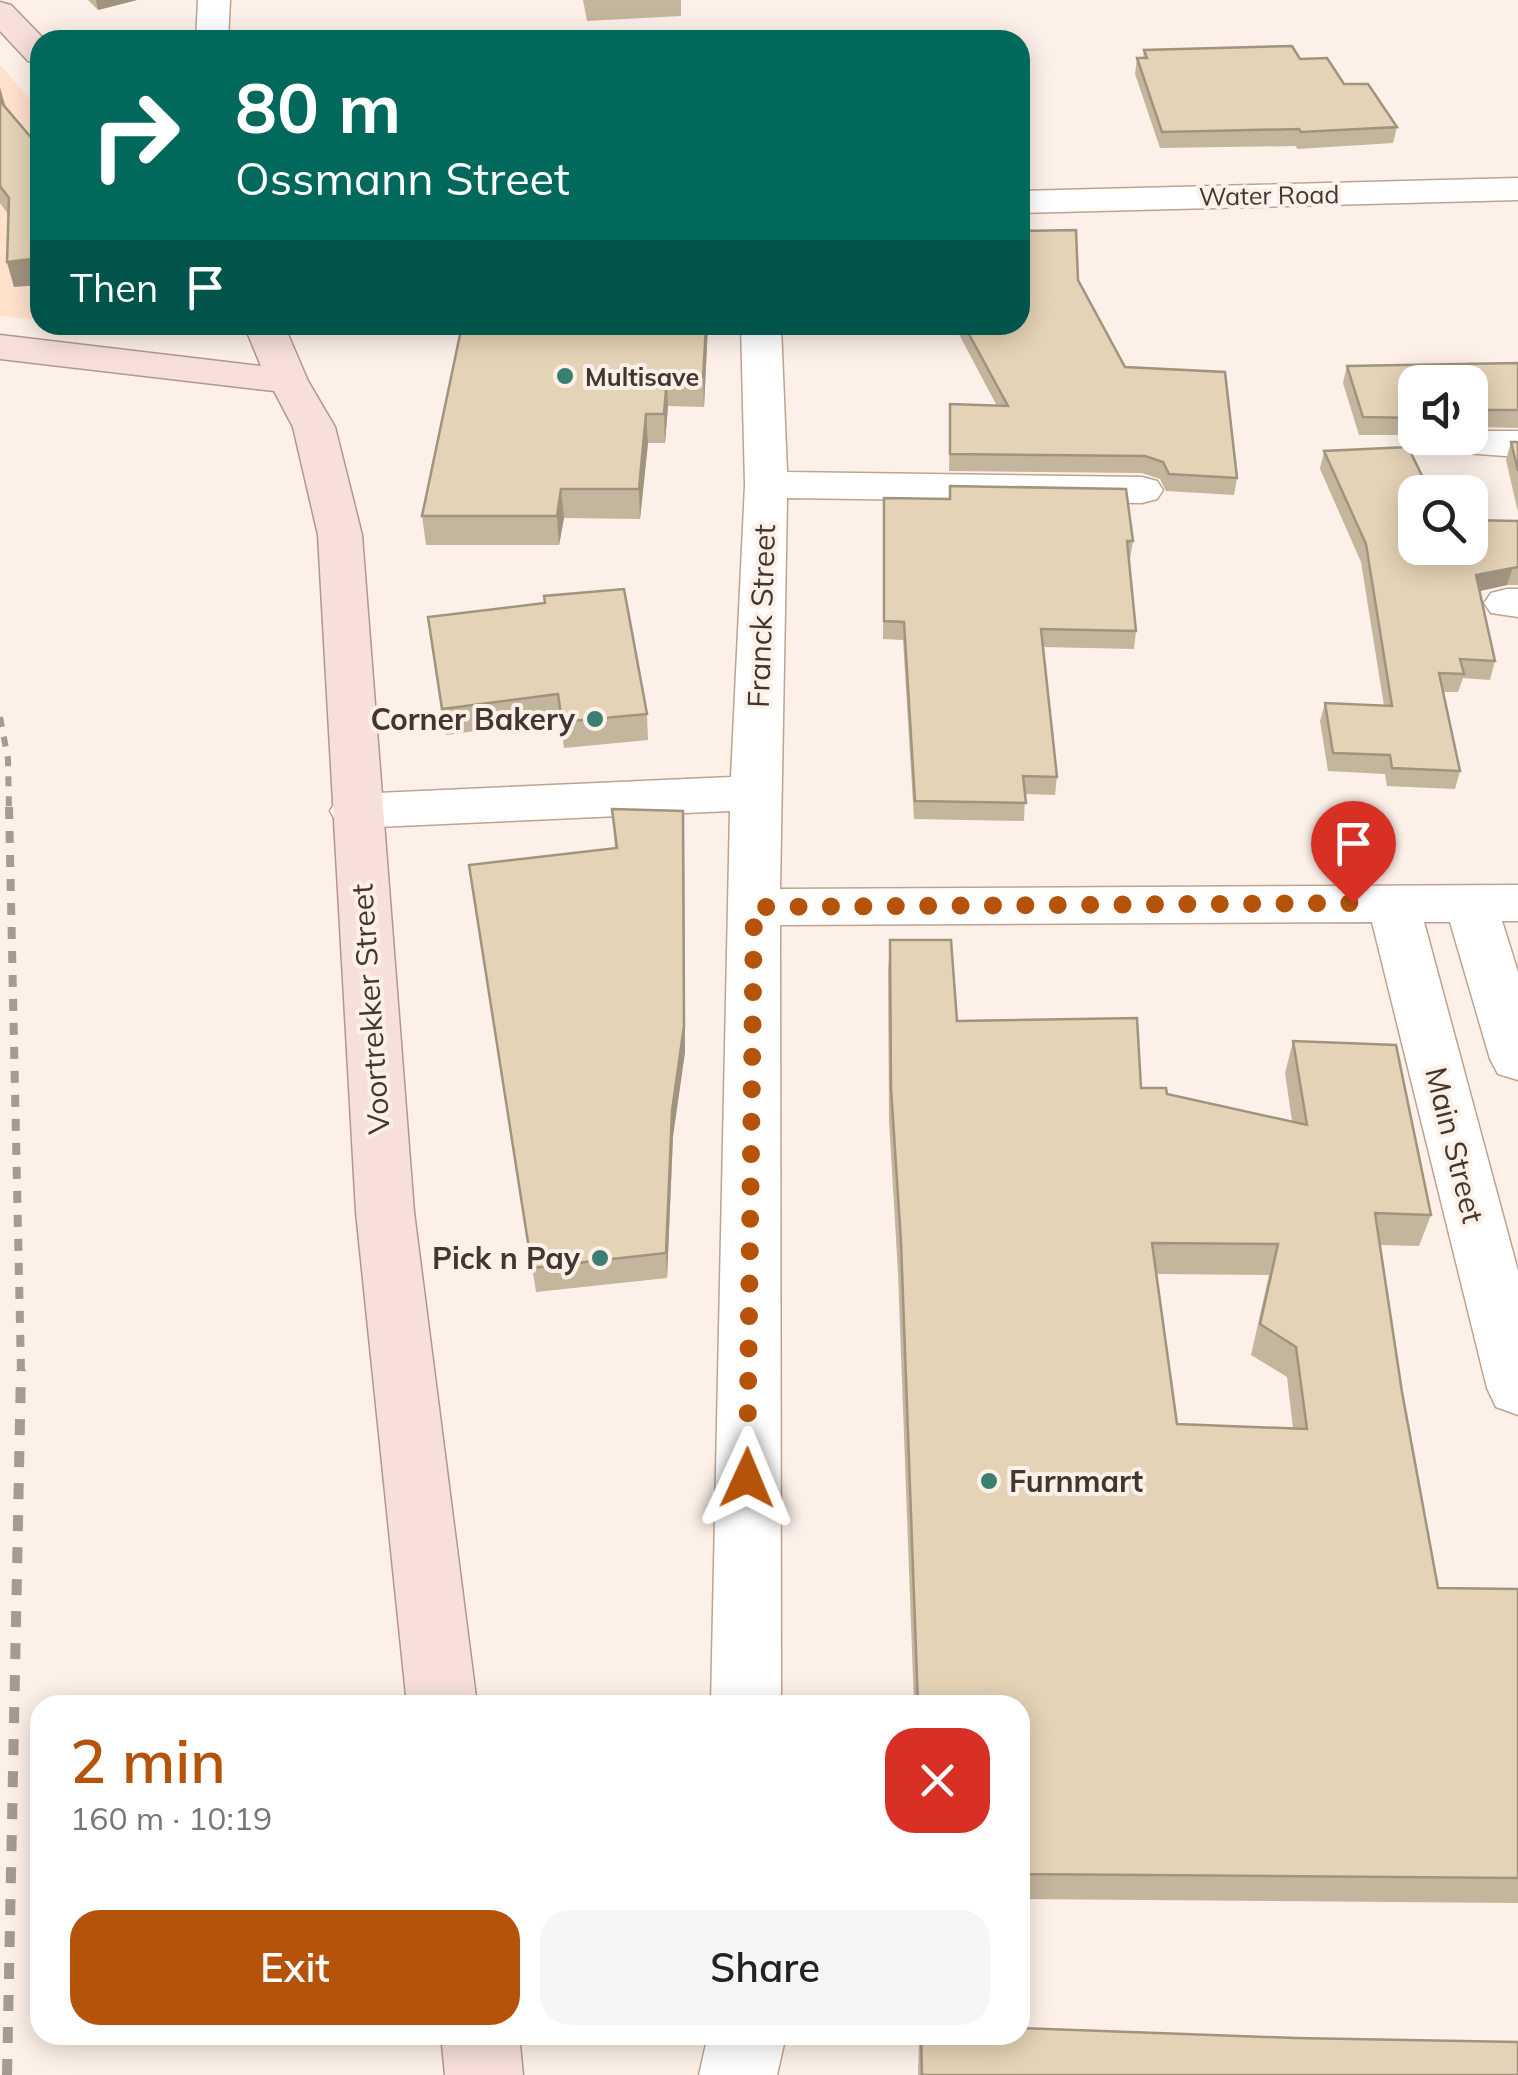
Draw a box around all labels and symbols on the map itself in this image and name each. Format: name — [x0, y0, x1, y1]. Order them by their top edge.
street label: Water Road — [1198, 178, 1340, 212]
place label: Multisave — [585, 361, 699, 392]
marker: Multisave — [554, 365, 576, 387]
street label: Franck Street — [739, 523, 783, 709]
place label: Corner Bakery — [370, 700, 576, 738]
marker: Corner Bakery — [584, 708, 606, 730]
pin — [1311, 801, 1396, 904]
street label: Voortrekker Street — [342, 882, 398, 1136]
street label: Main Street — [1417, 1063, 1493, 1227]
place label: Pick n Pay — [432, 1239, 581, 1277]
marker: Pick n Pay — [589, 1247, 611, 1269]
position arrow — [695, 1426, 799, 1530]
place label: Furnmart — [1009, 1462, 1143, 1500]
marker: Furnmart — [978, 1470, 1000, 1492]

